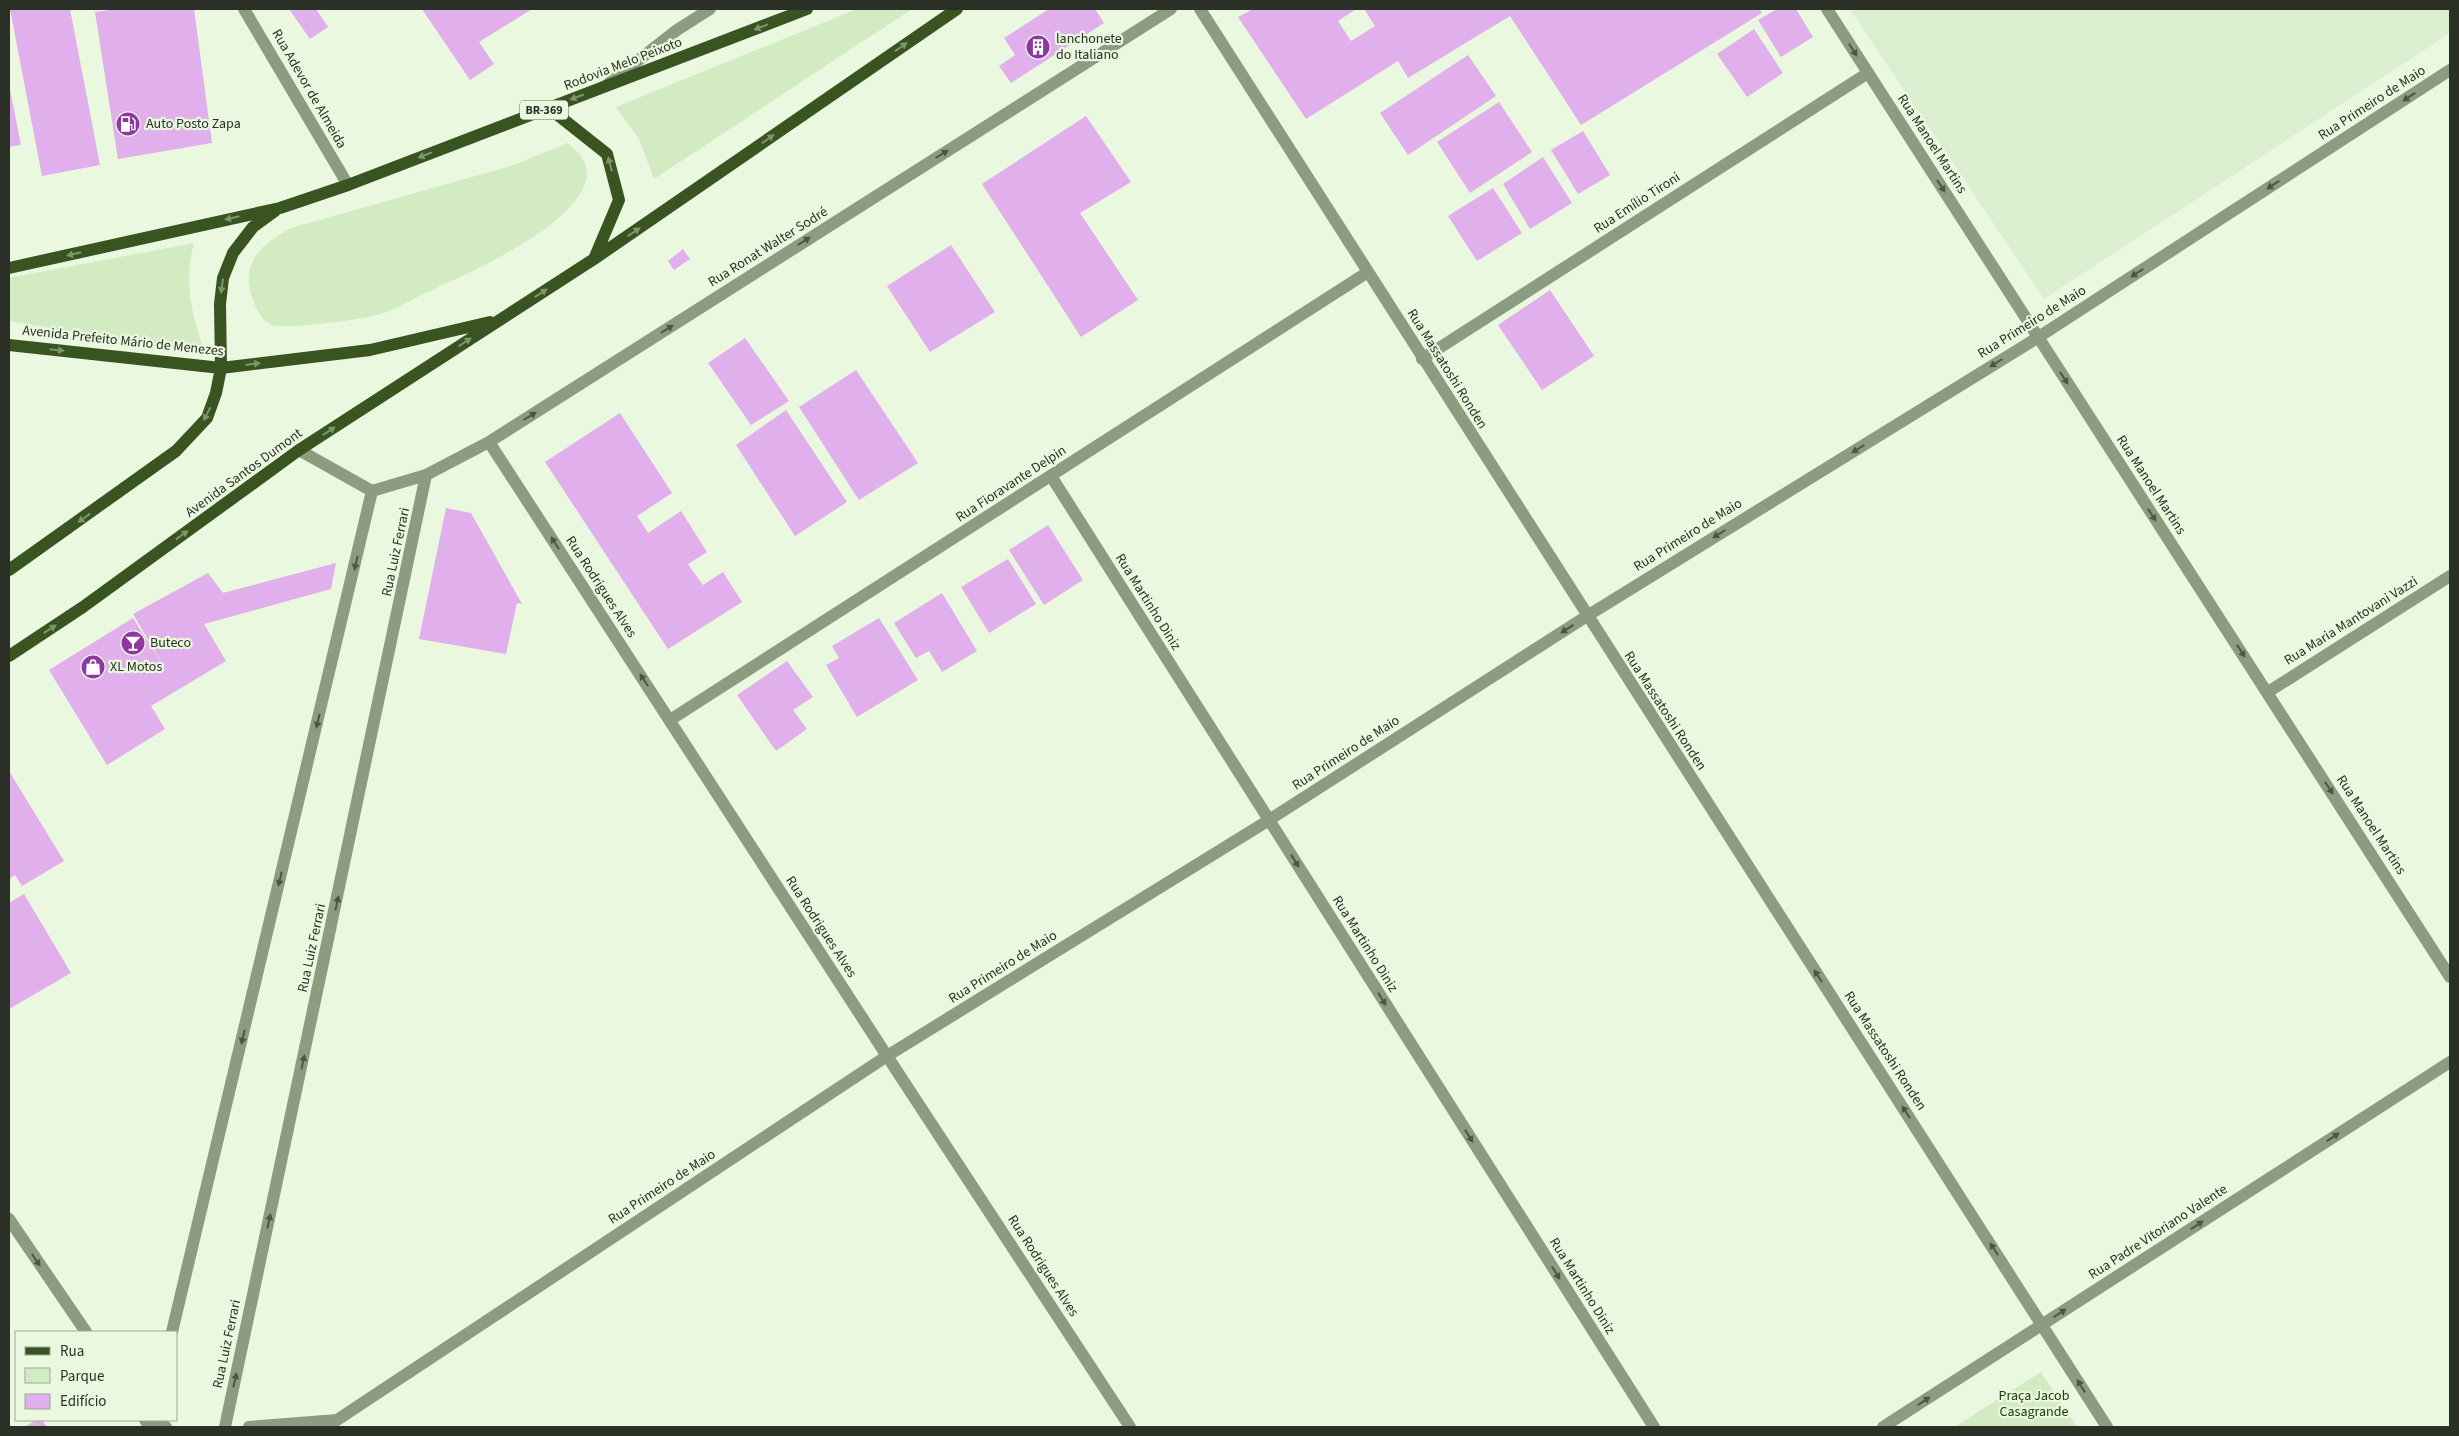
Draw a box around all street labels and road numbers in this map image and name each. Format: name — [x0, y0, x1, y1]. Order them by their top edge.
street label: Rua Adevor de Almeida — [267, 26, 351, 152]
street label: Rodovia Melo Peixoto — [561, 32, 685, 96]
street label: Rua Primeiro de Maio — [2314, 61, 2430, 145]
street label: Rua Manoel Martins — [1892, 90, 1972, 198]
road number: BR-369 — [520, 100, 568, 120]
street label: Rua Emílio Tironi — [1590, 167, 1684, 239]
street label: Rua Ronat Walter Sodré — [704, 202, 832, 292]
street label: Rua Primeiro de Maio — [1974, 281, 2090, 363]
street label: Rua Massatoshi Ronden — [1402, 305, 1492, 433]
street label: Avenida Prefeito Mário de Menezes — [21, 320, 225, 362]
street label: Avenida Santos Dumont — [181, 423, 307, 522]
street label: Rua Manoel Martins — [2111, 431, 2191, 539]
street label: Rua Fioravante Delpin — [952, 441, 1070, 527]
street label: Rua Primeiro de Maio — [1630, 494, 1746, 576]
street label: Rua Luiz Ferrari — [377, 506, 415, 598]
street label: Rua Rodrigues Alves — [561, 532, 642, 642]
street label: Rua Martinho Diniz — [1110, 550, 1186, 654]
street label: Rua Maria Mantovani Vazzi — [2280, 572, 2422, 670]
street label: Rua Massatoshi Ronden — [1619, 647, 1711, 775]
street label: Rua Primeiro de Maio — [1288, 711, 1404, 795]
street label: Rua Manoel Martins — [2331, 771, 2411, 879]
street label: Rua Rodrigues Alves — [781, 872, 862, 982]
street label: Rua Martinho Diniz — [1327, 892, 1403, 996]
street label: Rua Luiz Ferrari — [293, 902, 331, 994]
street label: Rua Primeiro de Maio — [945, 926, 1061, 1008]
street label: Rua Massatoshi Ronden — [1839, 987, 1931, 1115]
street label: Rua Primeiro de Maio — [604, 1145, 720, 1229]
street label: Rua Padre Vitoriano Valente — [2085, 1180, 2231, 1284]
street label: Rua Rodrigues Alves — [1003, 1211, 1084, 1321]
street label: Rua Martinho Diniz — [1544, 1234, 1620, 1338]
street label: Rua Luiz Ferrari — [208, 1298, 246, 1390]

